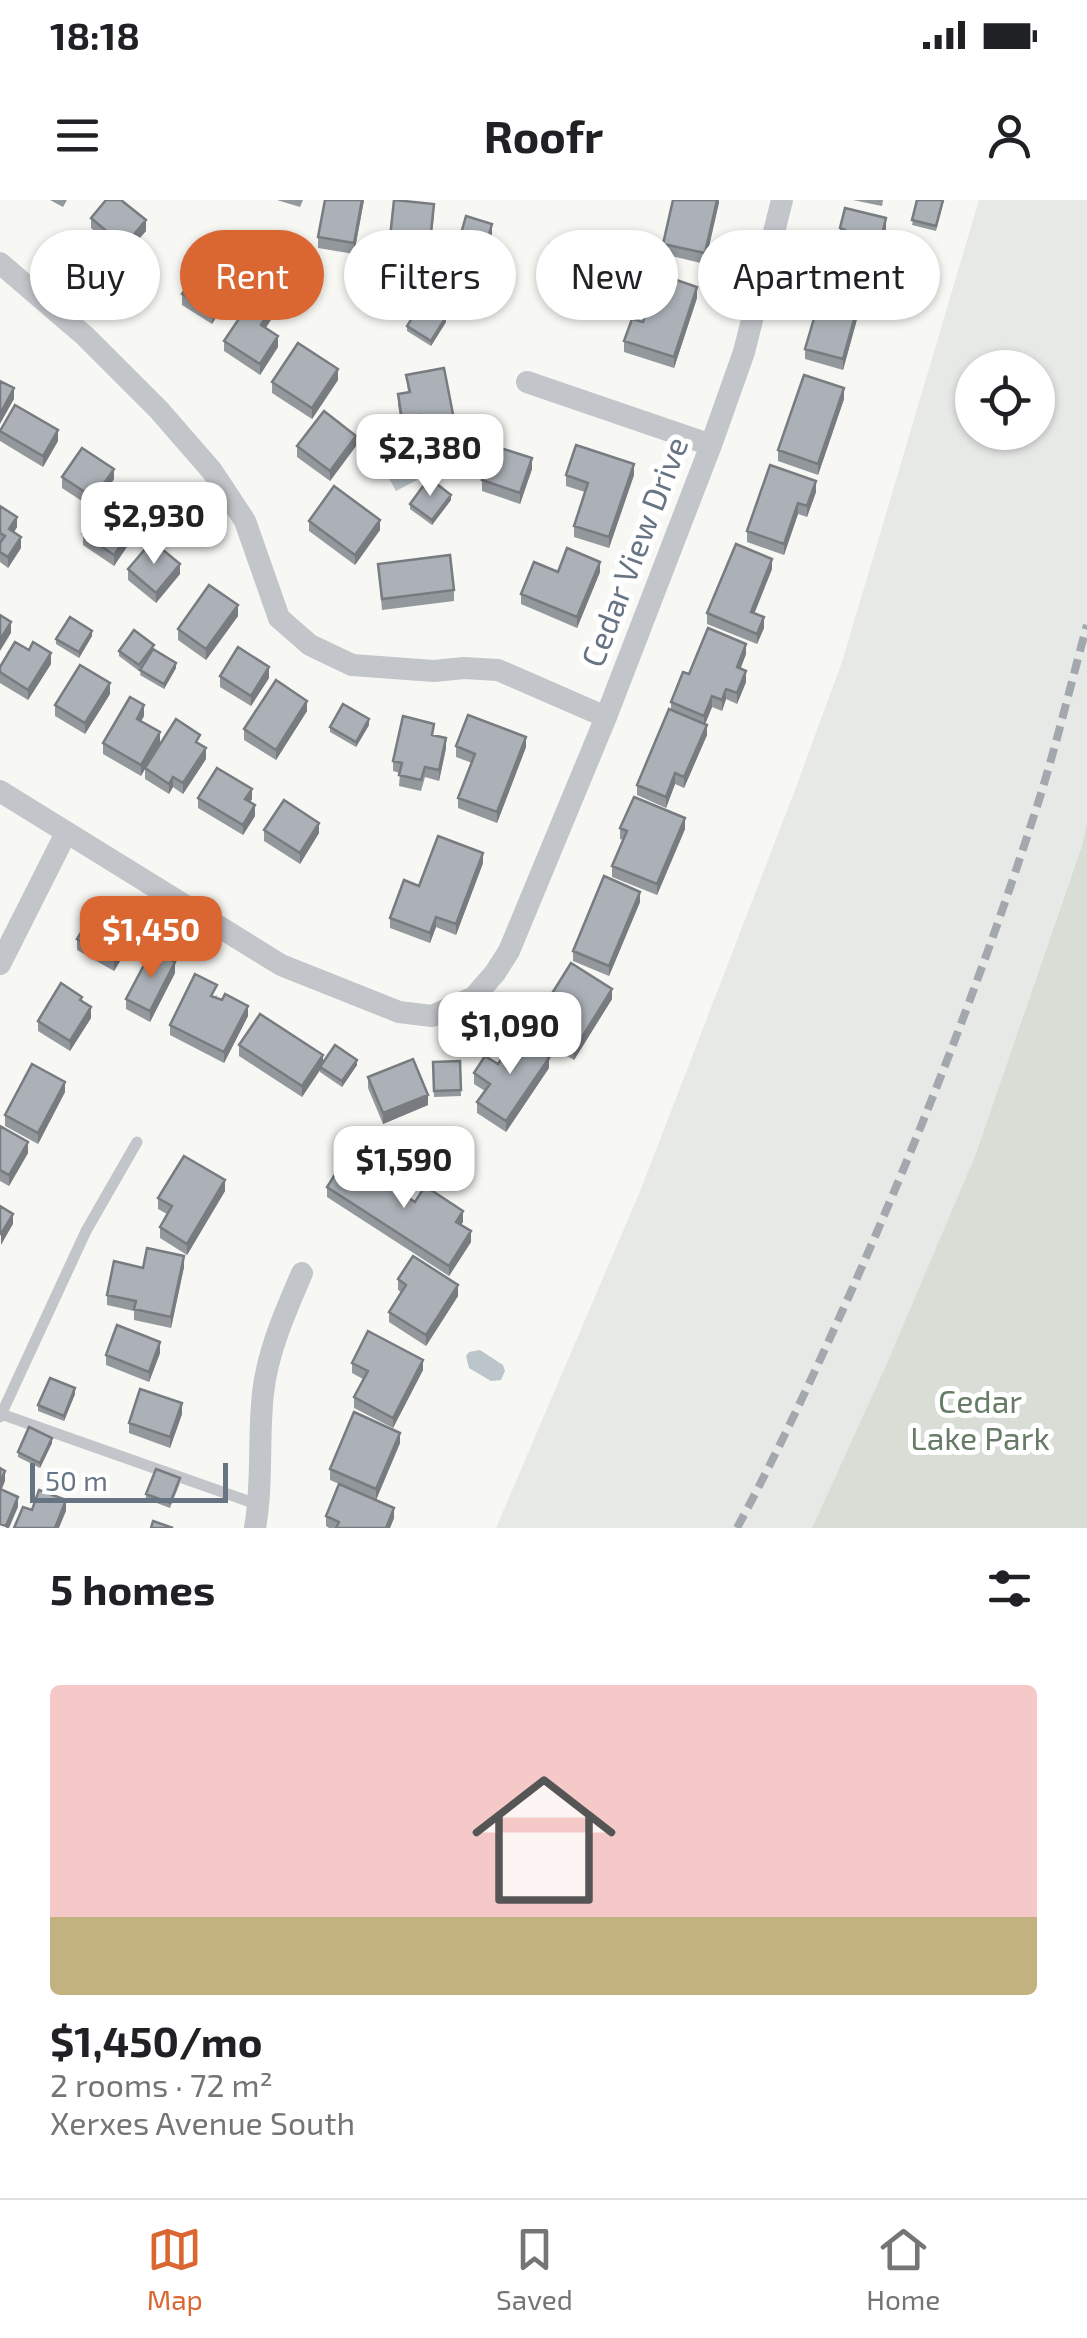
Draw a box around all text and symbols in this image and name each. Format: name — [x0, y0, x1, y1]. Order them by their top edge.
text: 18:18 — [50, 12, 140, 58]
icon: menu — [50, 108, 105, 163]
text: Roofr — [484, 108, 603, 162]
icon: person — [982, 108, 1037, 163]
chip: Buy — [30, 230, 160, 320]
chip: Rent — [180, 230, 324, 320]
chip: Filters — [344, 230, 516, 320]
chip: New — [536, 230, 678, 320]
chip: Apartment — [698, 230, 940, 320]
map controls — [955, 350, 1055, 450]
button: locate — [955, 350, 1055, 450]
pin: $2,380 — [349, 414, 511, 499]
text: $2,380 — [378, 427, 482, 465]
street label: Cedar View Drive — [572, 431, 694, 672]
pin: $2,930 — [73, 482, 235, 567]
text: $2,930 — [103, 495, 205, 533]
pin: $1,450 — [70, 896, 232, 981]
text: $1,450 — [102, 909, 200, 947]
pin: $1,090 — [429, 992, 591, 1077]
text: $1,090 — [460, 1005, 560, 1043]
pin: $1,590 — [323, 1126, 485, 1211]
text: $1,590 — [356, 1139, 452, 1177]
park label: Cedar Lake Park — [910, 1381, 1050, 1456]
scale bar — [30, 1458, 228, 1502]
text: 50 m — [45, 1463, 108, 1497]
icon: filters — [982, 1561, 1037, 1616]
text: 5 homes — [50, 1563, 215, 1613]
icon: home — [454, 1750, 634, 1930]
text: $1,450/mo — [50, 2015, 263, 2065]
text: 2 rooms · 72 m² — [50, 2065, 273, 2103]
text: Xerxes Avenue South — [50, 2103, 355, 2141]
tab: Map — [147, 2222, 203, 2316]
tab: Saved — [496, 2222, 573, 2316]
tab: Home — [866, 2222, 940, 2316]

